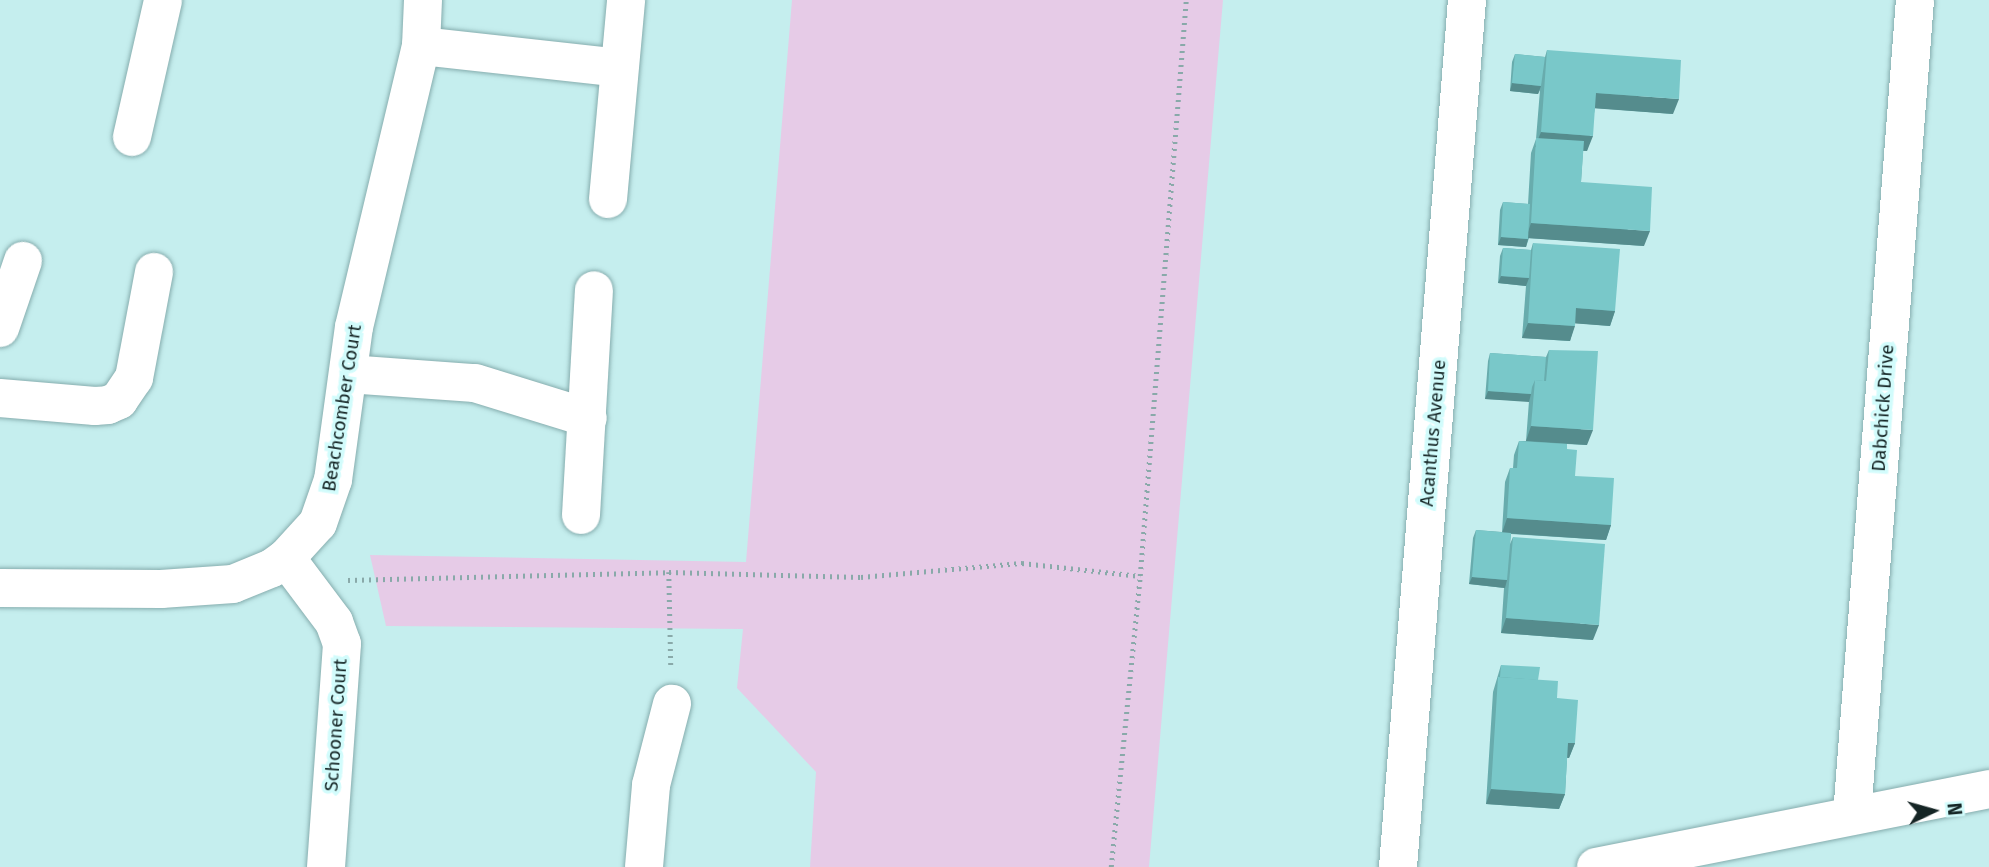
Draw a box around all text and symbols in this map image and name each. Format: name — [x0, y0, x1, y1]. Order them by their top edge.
street label: Beachcomber Court — [318, 323, 366, 493]
street label: Dabchick Drive — [1867, 344, 1899, 472]
street label: Acanthus Avenue — [1415, 359, 1451, 507]
street label: Schooner Court — [320, 658, 352, 792]
north arrow — [1898, 776, 1968, 846]
text: N — [1942, 802, 1966, 816]

